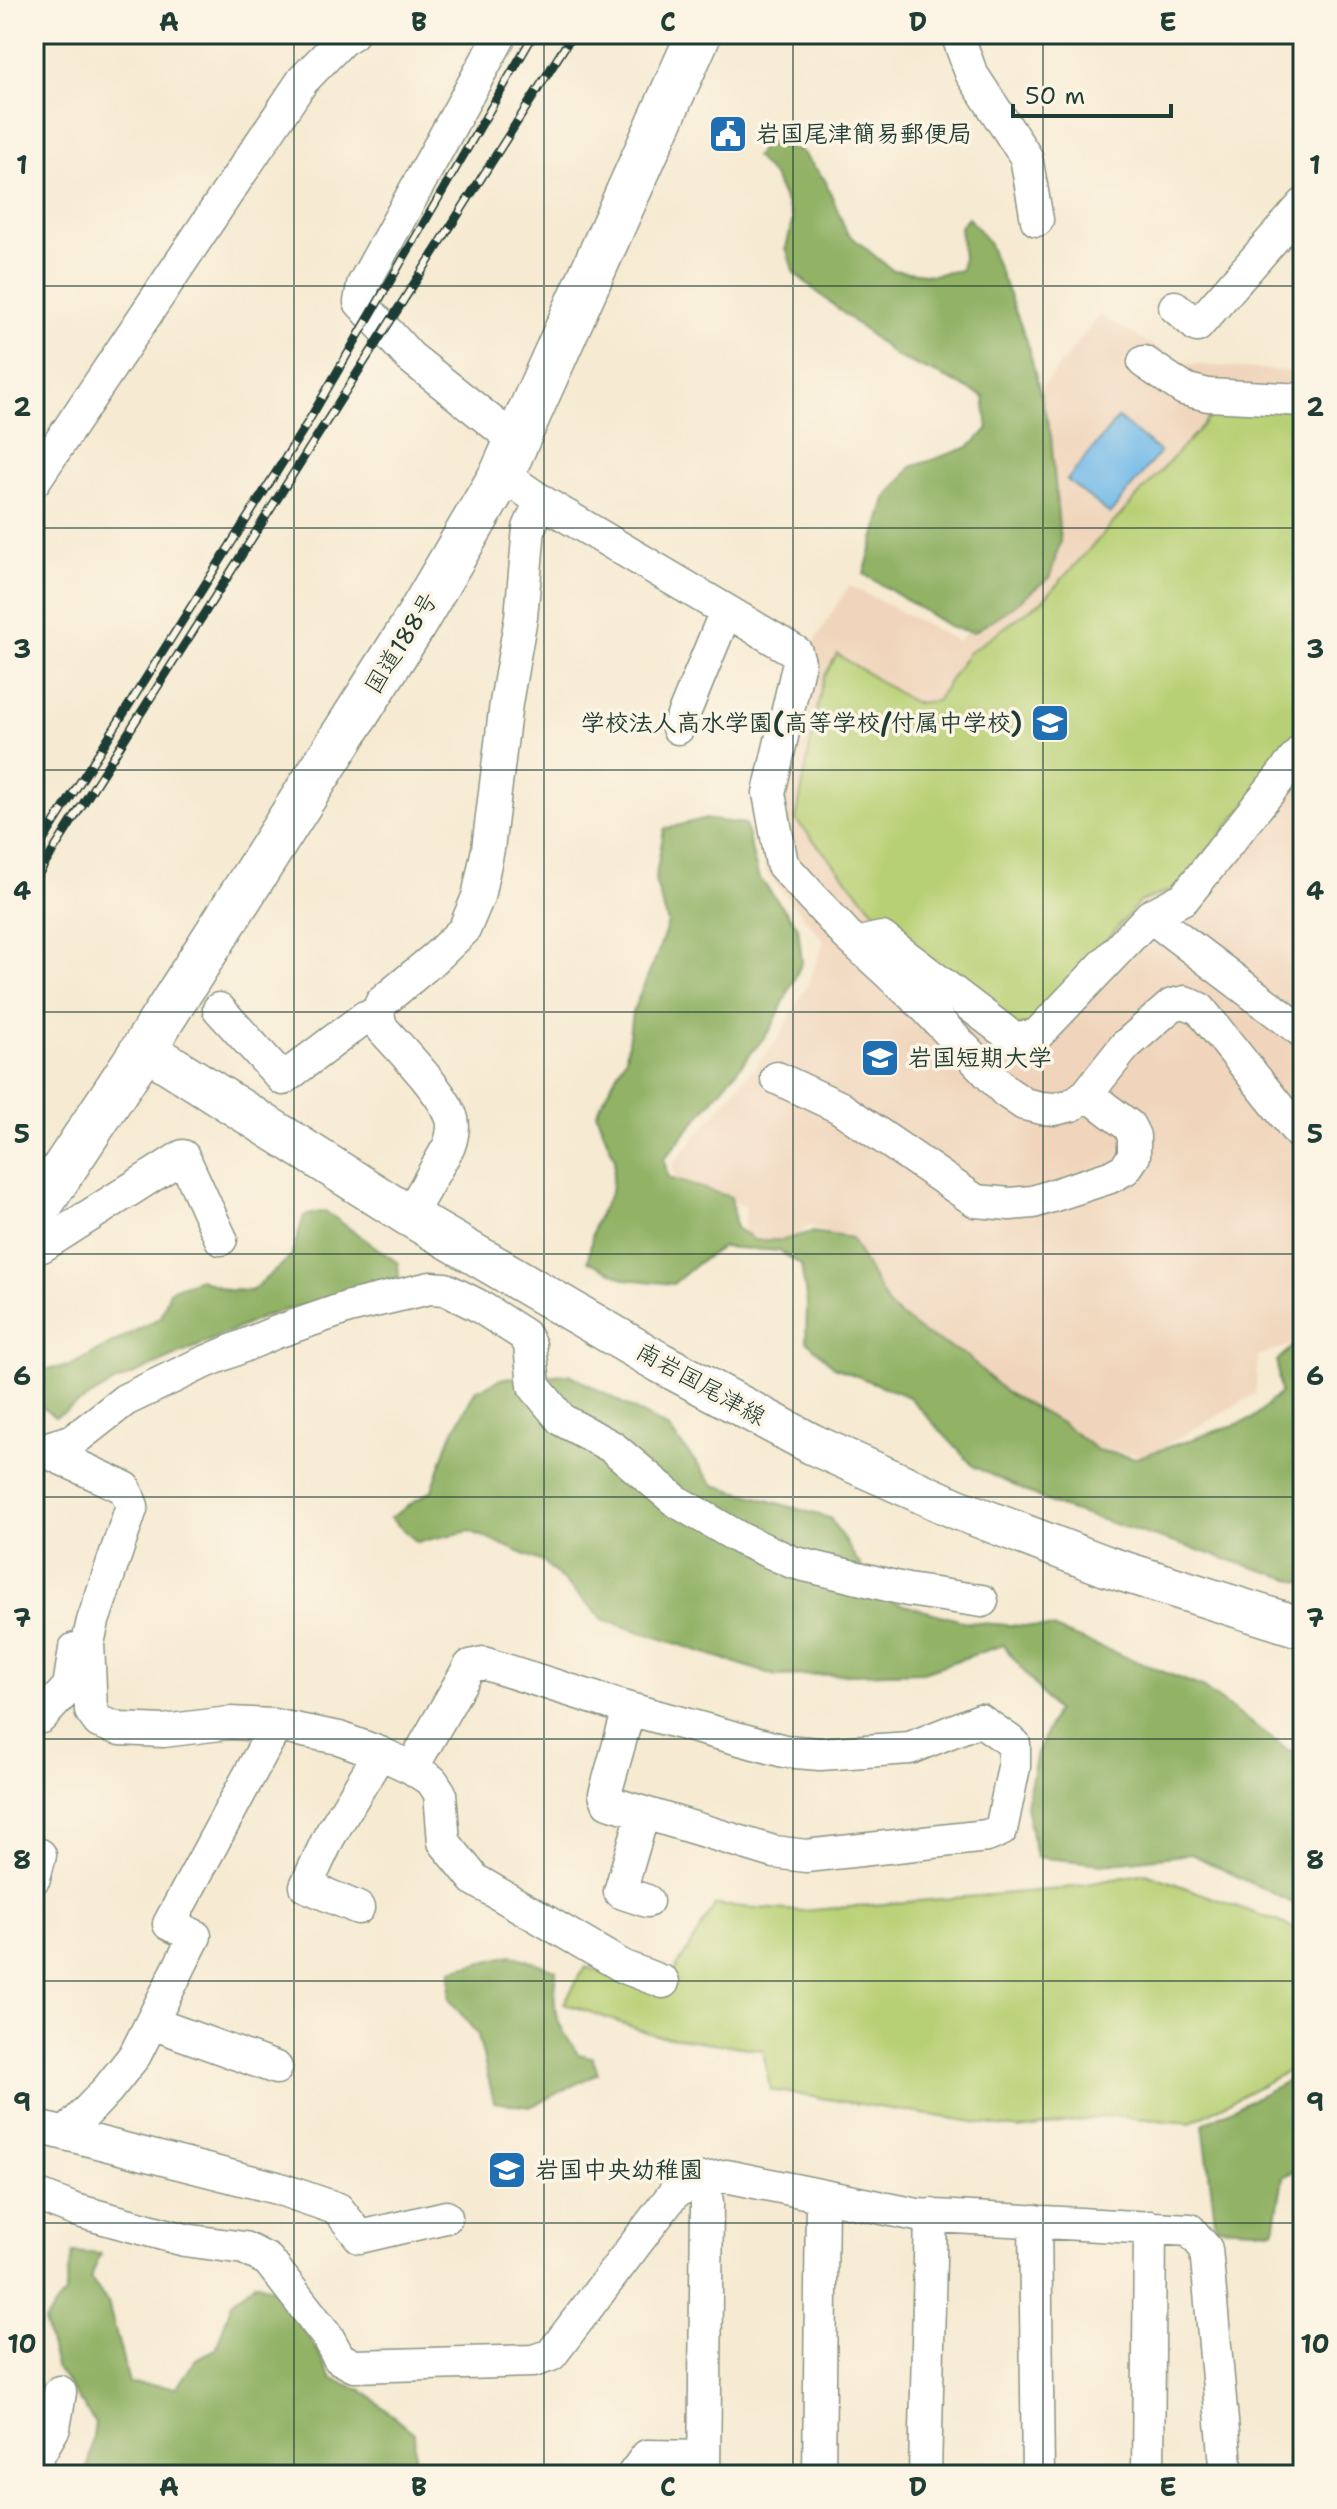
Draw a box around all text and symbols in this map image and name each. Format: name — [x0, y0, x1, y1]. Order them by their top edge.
text: A — [159, 4, 179, 39]
text: B — [411, 4, 427, 39]
text: C — [660, 4, 676, 39]
text: D — [909, 4, 927, 39]
text: E — [1159, 4, 1177, 39]
scale bar — [1013, 68, 1171, 118]
text: 50 m — [1025, 80, 1085, 112]
public building icon: 岩国尾津簡易郵便局 — [707, 113, 749, 155]
place label: 岩国尾津簡易郵便局 — [756, 118, 972, 150]
text: 1 — [16, 147, 28, 182]
text: 1 — [1309, 147, 1321, 182]
text: 2 — [13, 389, 31, 424]
text: 2 — [1306, 389, 1324, 424]
street label: 国道188号 — [357, 586, 445, 700]
text: 3 — [13, 631, 31, 666]
text: 3 — [1306, 631, 1324, 666]
school or university icon: 学校法人高水学園(高等学校/付属中学校) — [1029, 702, 1071, 744]
place label: 学校法人高水学園(高等学校/付属中学校) — [581, 707, 1022, 739]
text: 4 — [13, 873, 31, 908]
text: 4 — [1306, 873, 1324, 908]
school or university icon: 岩国短期大学 — [859, 1037, 901, 1079]
place label: 岩国短期大学 — [908, 1042, 1052, 1074]
text: 5 — [14, 1116, 30, 1151]
text: 5 — [1307, 1116, 1323, 1151]
street label: 南岩国尾津線 — [630, 1335, 772, 1433]
text: 6 — [13, 1358, 31, 1393]
text: 6 — [1306, 1358, 1324, 1393]
text: 7 — [13, 1600, 31, 1635]
text: 7 — [1306, 1600, 1324, 1635]
text: 8 — [13, 1842, 31, 1877]
text: 8 — [1306, 1842, 1324, 1877]
text: 9 — [13, 2084, 31, 2119]
text: 9 — [1306, 2084, 1324, 2119]
school or university icon: 岩国中央幼稚園 — [486, 2149, 528, 2191]
place label: 岩国中央幼稚園 — [535, 2154, 703, 2186]
text: 10 — [7, 2326, 37, 2361]
text: 10 — [1300, 2326, 1330, 2361]
text: A — [159, 2469, 179, 2504]
text: B — [411, 2469, 427, 2504]
text: C — [660, 2469, 676, 2504]
text: D — [909, 2469, 927, 2504]
text: E — [1159, 2469, 1177, 2504]

